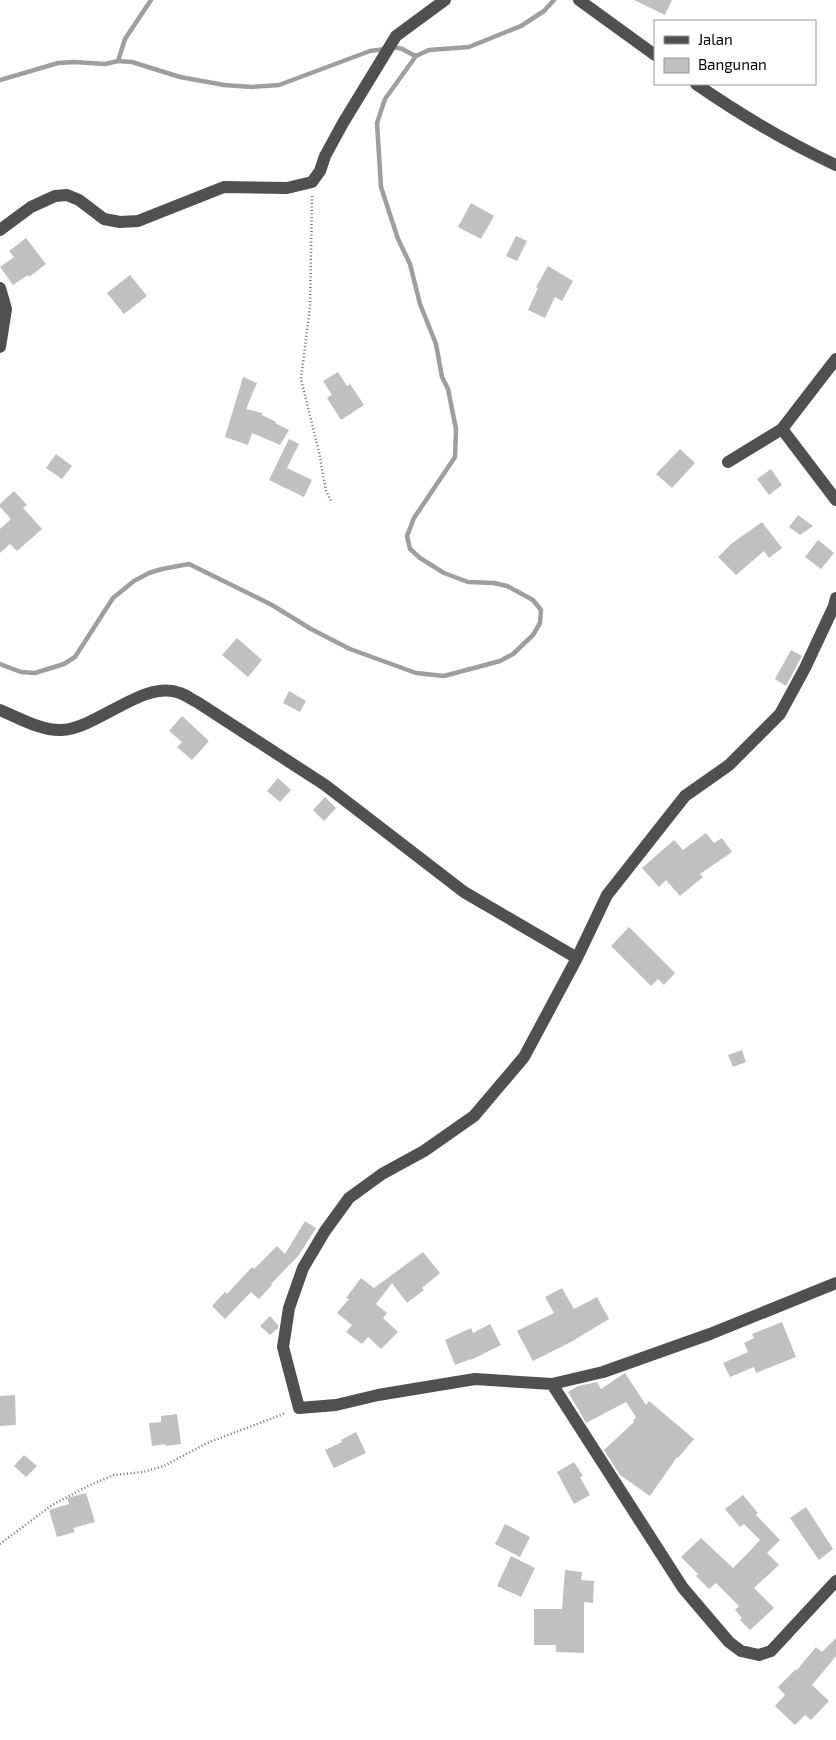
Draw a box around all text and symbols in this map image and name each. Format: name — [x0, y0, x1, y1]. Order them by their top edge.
legend — [654, 20, 816, 85]
text: Jalan — [698, 30, 733, 48]
text: Bangunan — [698, 55, 767, 73]

